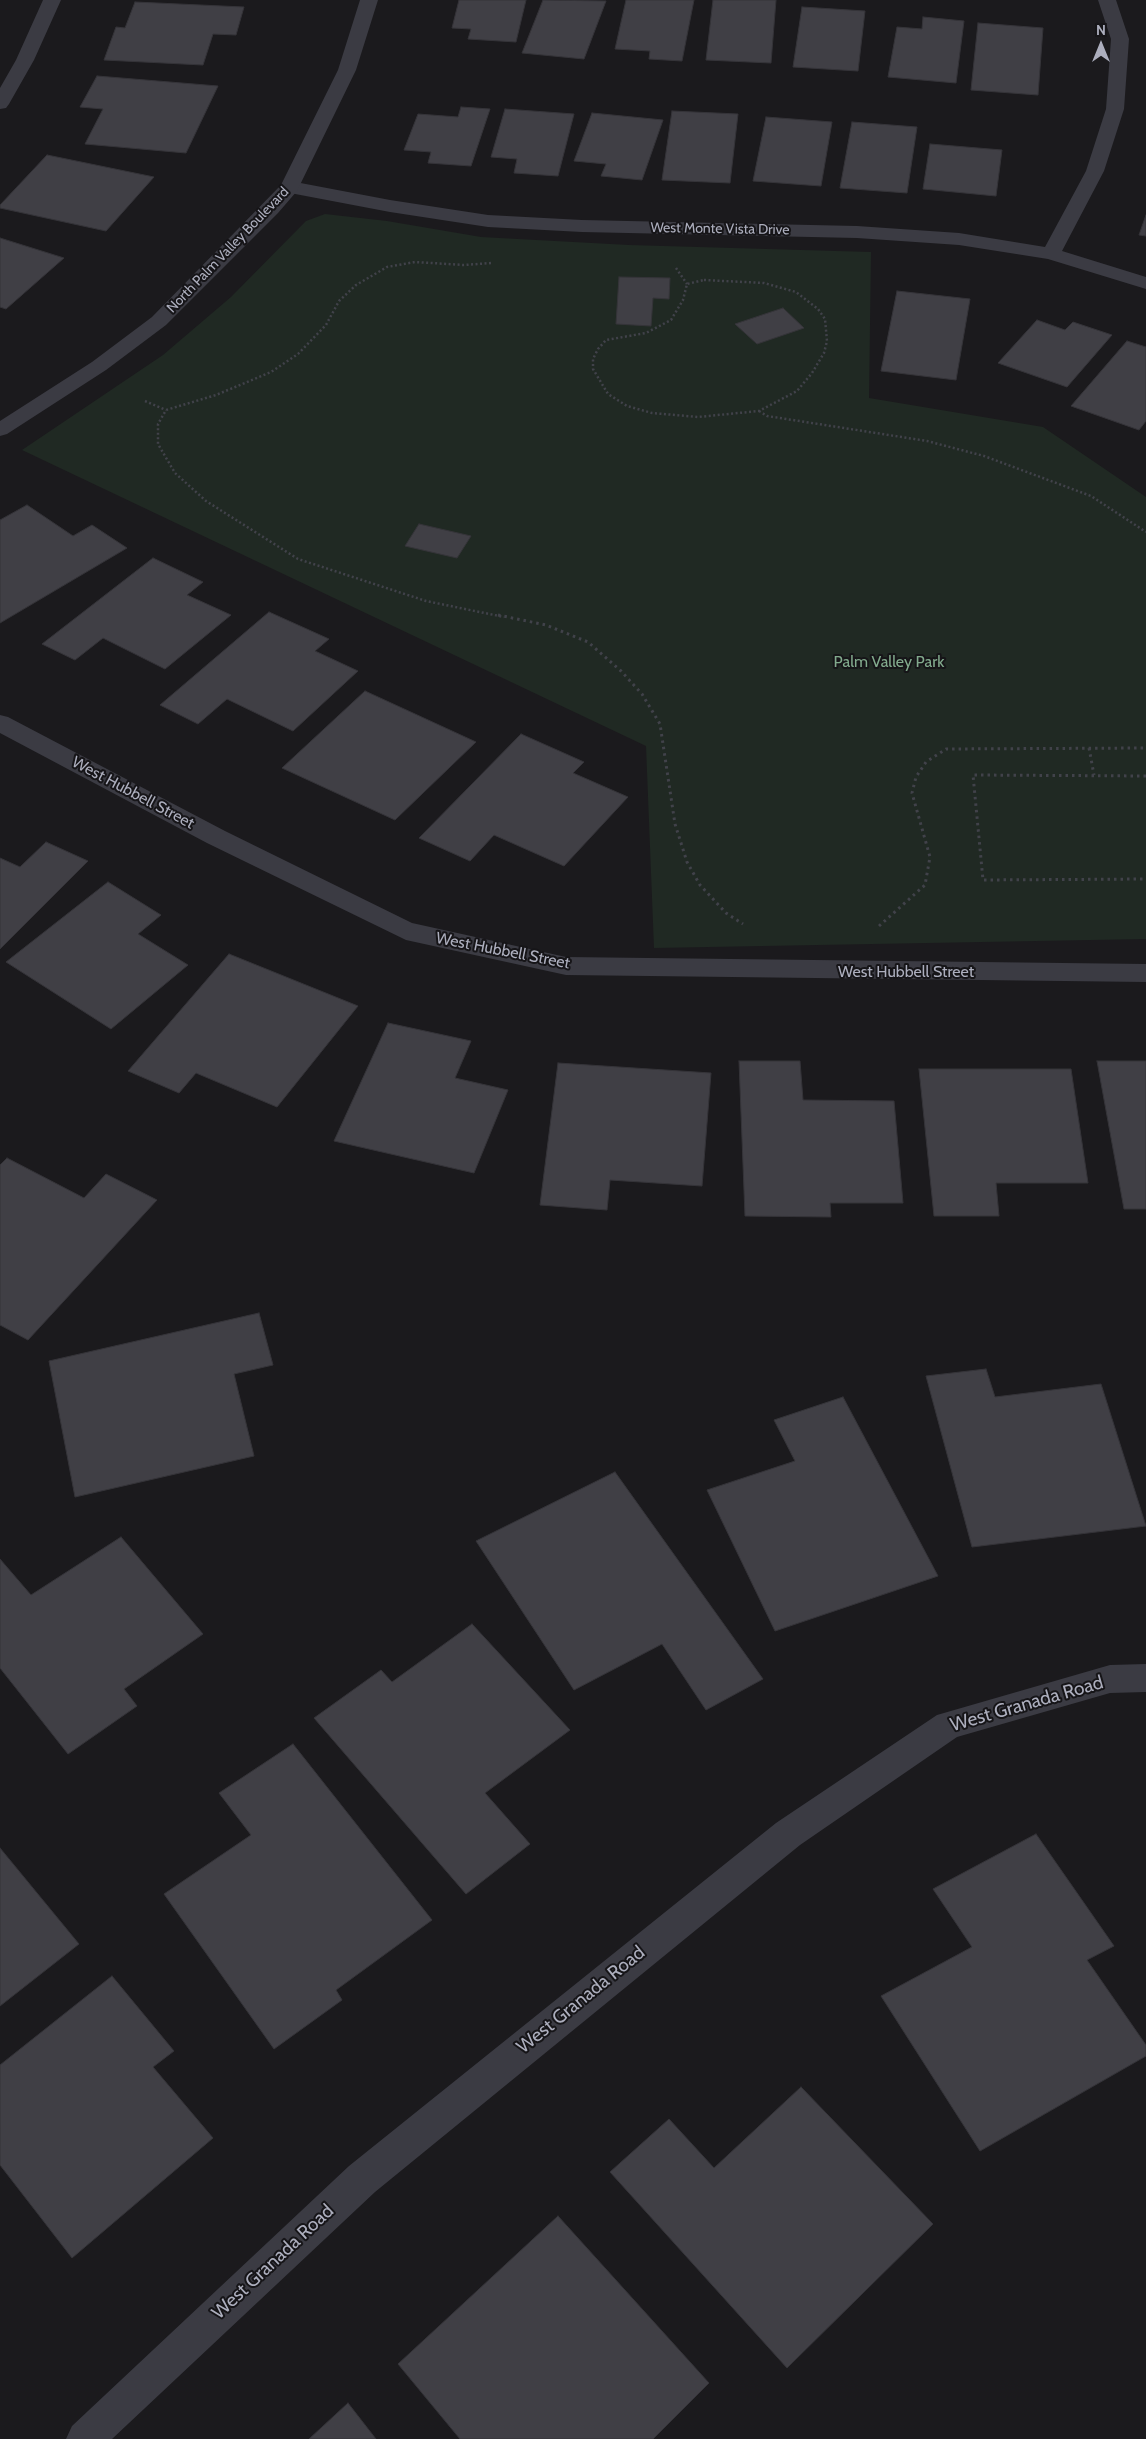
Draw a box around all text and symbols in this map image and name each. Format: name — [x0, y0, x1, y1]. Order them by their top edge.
north arrow — [1076, 20, 1126, 70]
text: N — [1096, 21, 1106, 39]
street label: North Palm Valley Boulevard — [163, 184, 293, 316]
street label: West Monte Vista Drive — [650, 219, 790, 239]
park label: Palm Valley Park — [834, 652, 944, 672]
street label: West Hubbell Street — [68, 753, 198, 833]
street label: West Hubbell Street — [434, 929, 572, 973]
street label: West Hubbell Street — [838, 962, 974, 982]
street label: West Granada Road — [948, 1671, 1106, 1737]
street label: West Granada Road — [512, 1941, 650, 2059]
street label: West Granada Road — [207, 2200, 339, 2324]

